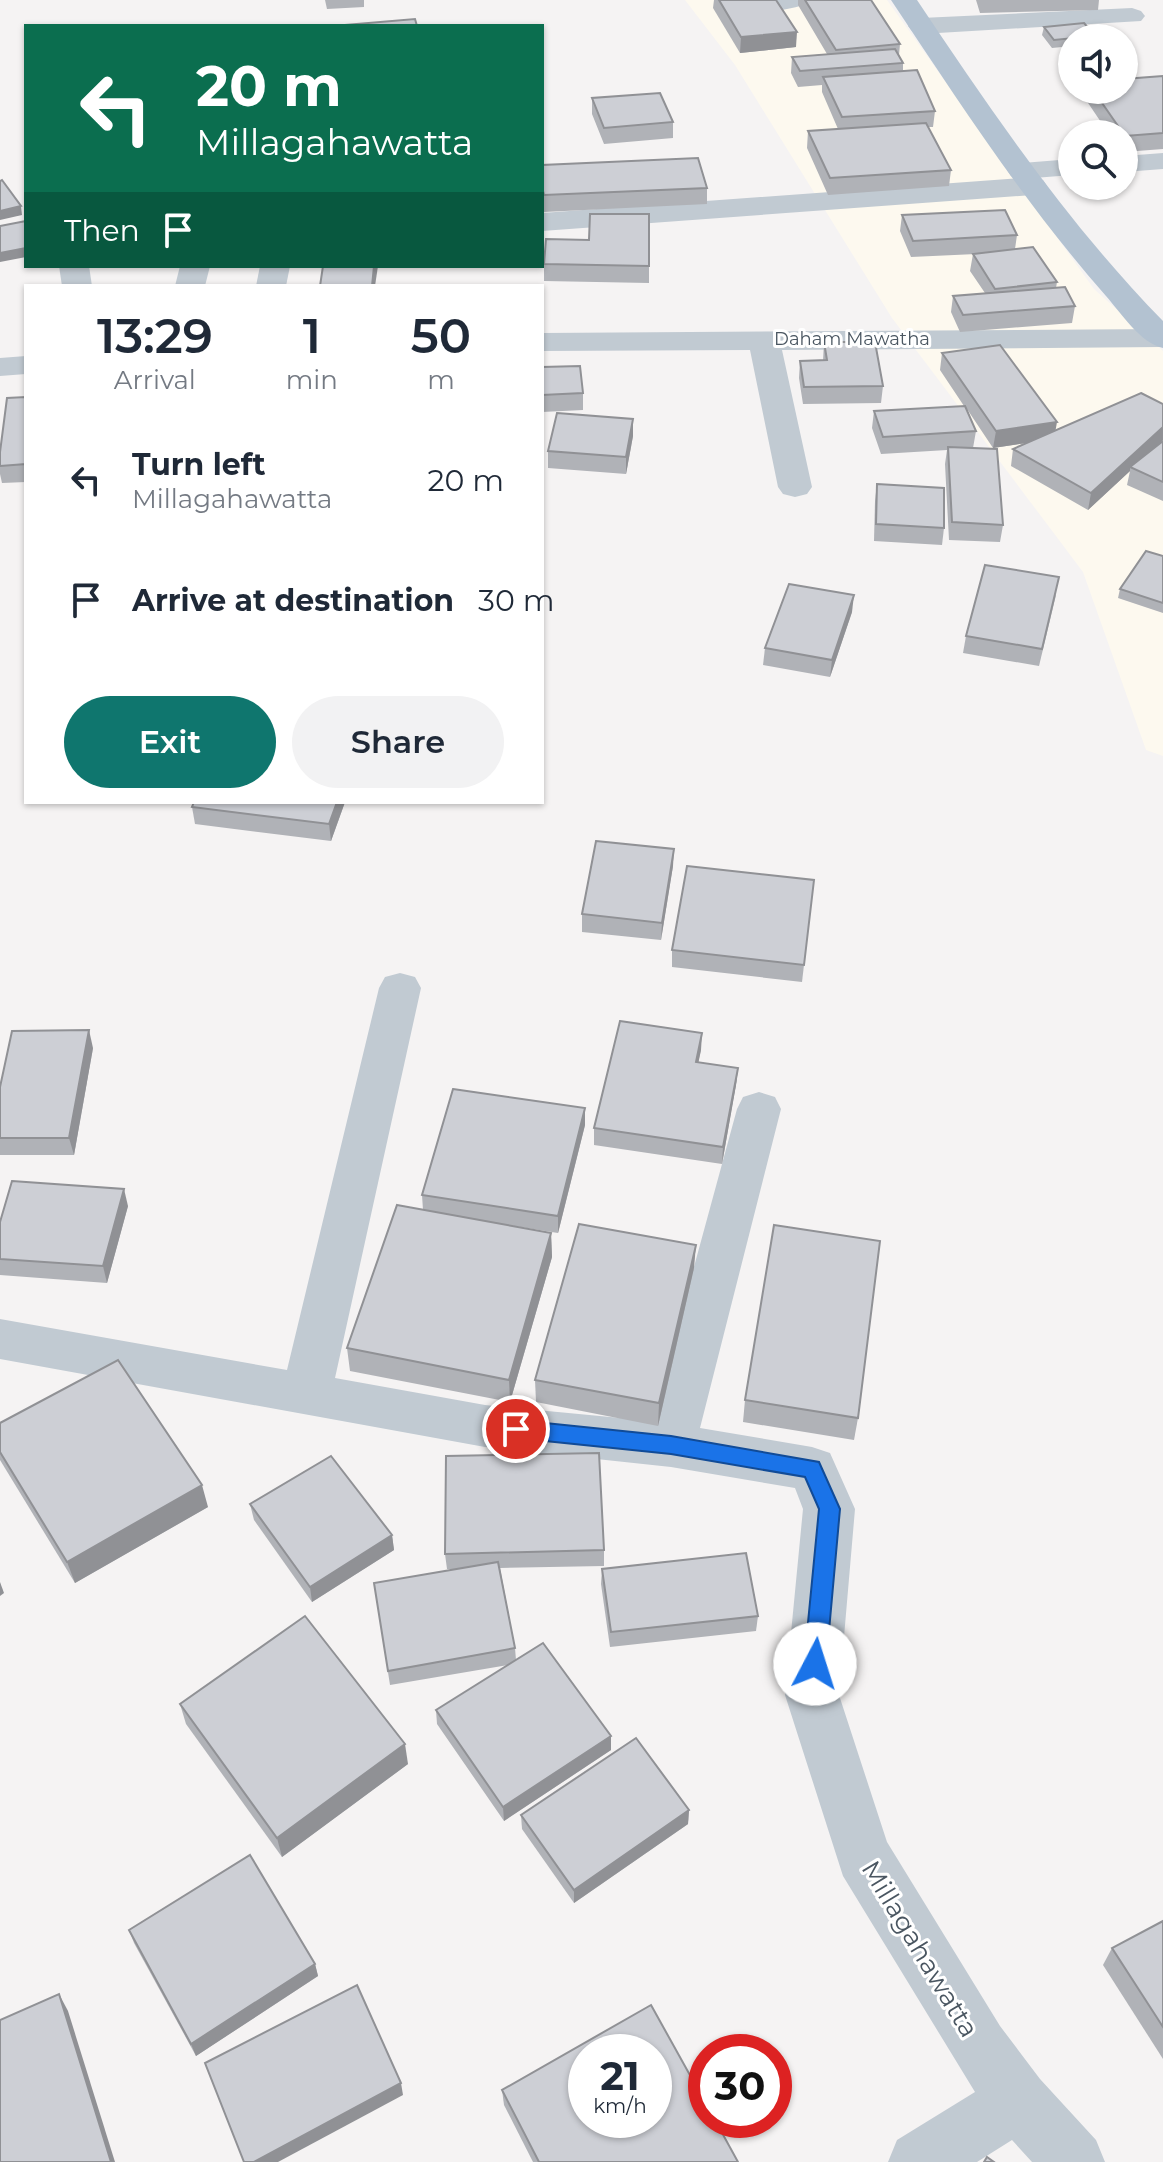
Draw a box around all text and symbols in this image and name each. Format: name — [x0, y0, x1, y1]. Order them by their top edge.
map controls — [1058, 24, 1138, 200]
button: sound — [1058, 24, 1138, 104]
text: 20 m — [196, 52, 342, 120]
icon: left — [64, 56, 168, 160]
text: Millagahawatta — [196, 120, 473, 164]
button: search — [1058, 120, 1138, 200]
icon: arrive — [156, 208, 200, 252]
text: Then — [64, 212, 140, 249]
text: 13:29 — [97, 307, 213, 365]
text: 1 — [303, 307, 321, 365]
text: 50 — [411, 307, 471, 365]
street label: Daham Mawatha — [774, 328, 930, 350]
text: Arrival — [114, 364, 196, 396]
text: min — [286, 364, 338, 396]
text: m — [427, 364, 455, 396]
text: Turn left — [132, 446, 265, 483]
icon: left — [64, 458, 108, 502]
text: 20 m — [427, 462, 504, 499]
text: Millagahawatta — [132, 483, 332, 515]
icon: arrive — [64, 578, 108, 622]
text: Arrive at destination — [132, 582, 454, 619]
text: 30 m — [478, 582, 555, 619]
button: Exit — [64, 696, 276, 788]
button: Share — [292, 696, 504, 788]
pin — [482, 1395, 550, 1463]
icon: arrive — [494, 1407, 538, 1451]
position arrow — [773, 1622, 857, 1706]
street label: Millagahawatta — [855, 1855, 985, 2043]
speed limit sign: 30 — [688, 2034, 792, 2138]
text: 21 — [600, 2051, 640, 2100]
text: km/h — [593, 2094, 647, 2118]

